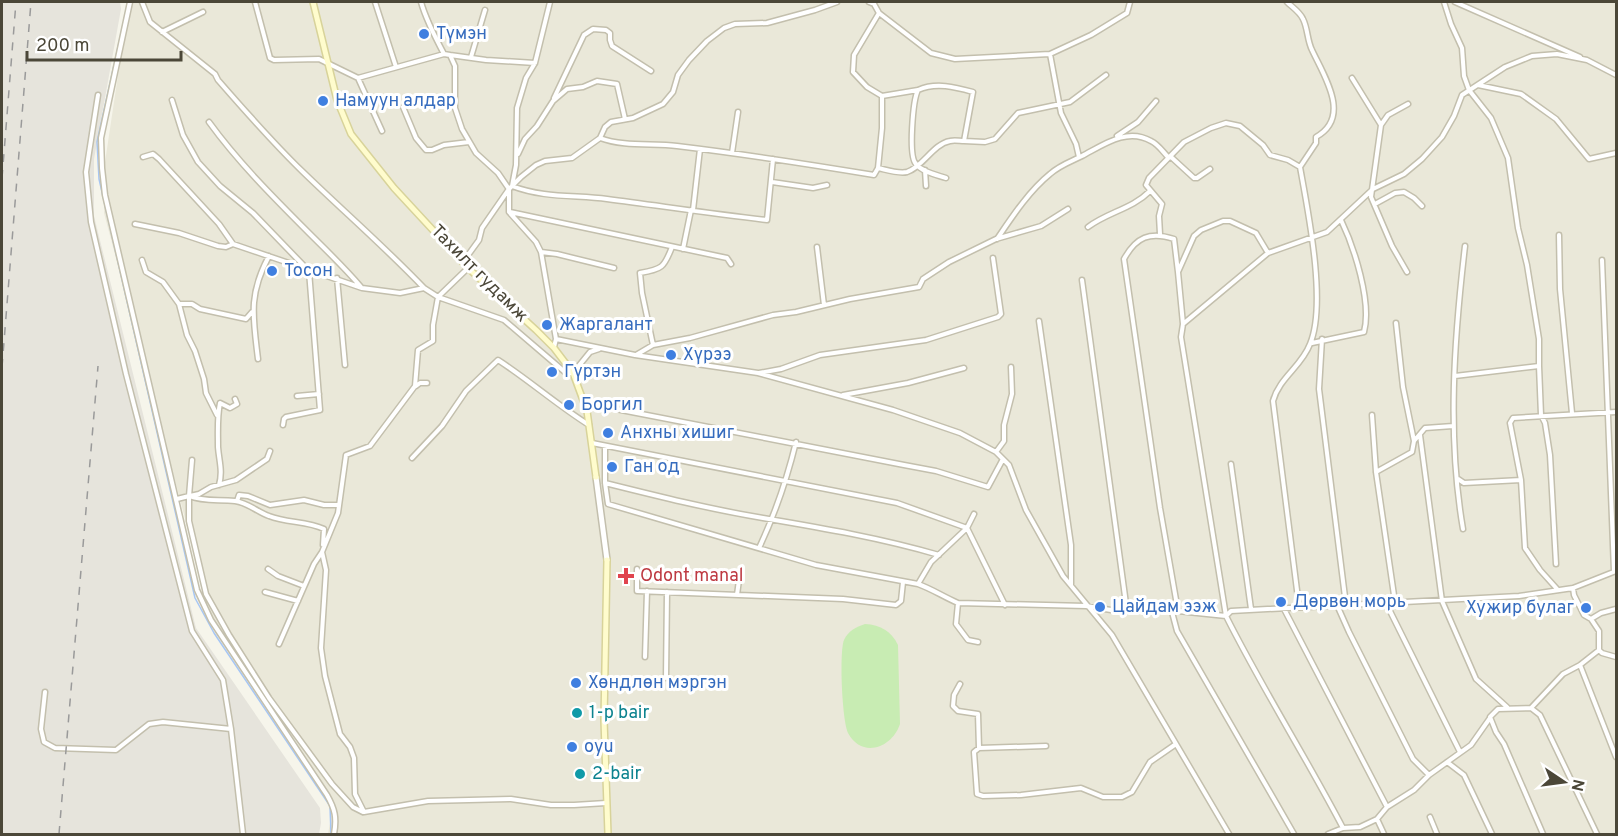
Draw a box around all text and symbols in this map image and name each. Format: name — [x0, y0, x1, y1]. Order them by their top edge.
place label: Түмэн — [436, 23, 487, 46]
scale bar — [27, 24, 182, 62]
marker: Түмэн — [417, 27, 431, 41]
text: 200 m — [36, 35, 89, 58]
place label: Намуун алдар — [335, 90, 456, 113]
marker: Намуун алдар — [316, 94, 330, 108]
street label: Тахилт гудамж — [425, 220, 533, 328]
place label: Тосон — [284, 260, 333, 283]
marker: Тосон — [265, 264, 279, 278]
place label: Жаргалант — [559, 314, 653, 337]
marker: Жаргалант — [540, 318, 554, 332]
place label: Хүрээ — [683, 344, 731, 367]
marker: Хүрээ — [664, 348, 678, 362]
place label: Гүртэн — [564, 361, 621, 384]
marker: Гүртэн — [545, 365, 559, 379]
place label: Боргил — [581, 394, 643, 417]
marker: Боргил — [562, 398, 576, 412]
place label: Анхны хишиг — [620, 422, 735, 445]
marker: Анхны хишиг — [601, 426, 615, 440]
place label: Ган од — [624, 456, 680, 479]
marker: Ган од — [605, 460, 619, 474]
place label: Odont manal — [640, 565, 743, 588]
marker: Odont manal — [617, 567, 635, 585]
place label: Дөрвөн морь — [1293, 591, 1406, 614]
marker: Дөрвөн морь — [1274, 595, 1288, 609]
place label: Цайдам ээж — [1112, 596, 1217, 619]
place label: Хужир булаг — [1466, 597, 1574, 620]
marker: Цайдам ээж — [1093, 600, 1107, 614]
marker: Хужир булаг — [1579, 601, 1593, 615]
place label: Хөндлөн мэргэн — [588, 672, 727, 695]
marker: Хөндлөн мэргэн — [569, 676, 583, 690]
place label: 1-p bair — [589, 702, 649, 725]
marker: 1-p bair — [570, 706, 584, 720]
place label: oyu — [584, 736, 614, 759]
marker: oyu — [565, 740, 579, 754]
north arrow — [1534, 752, 1594, 812]
place label: 2-bair — [592, 763, 642, 786]
marker: 2-bair — [573, 767, 587, 781]
text: N — [1566, 777, 1588, 793]

